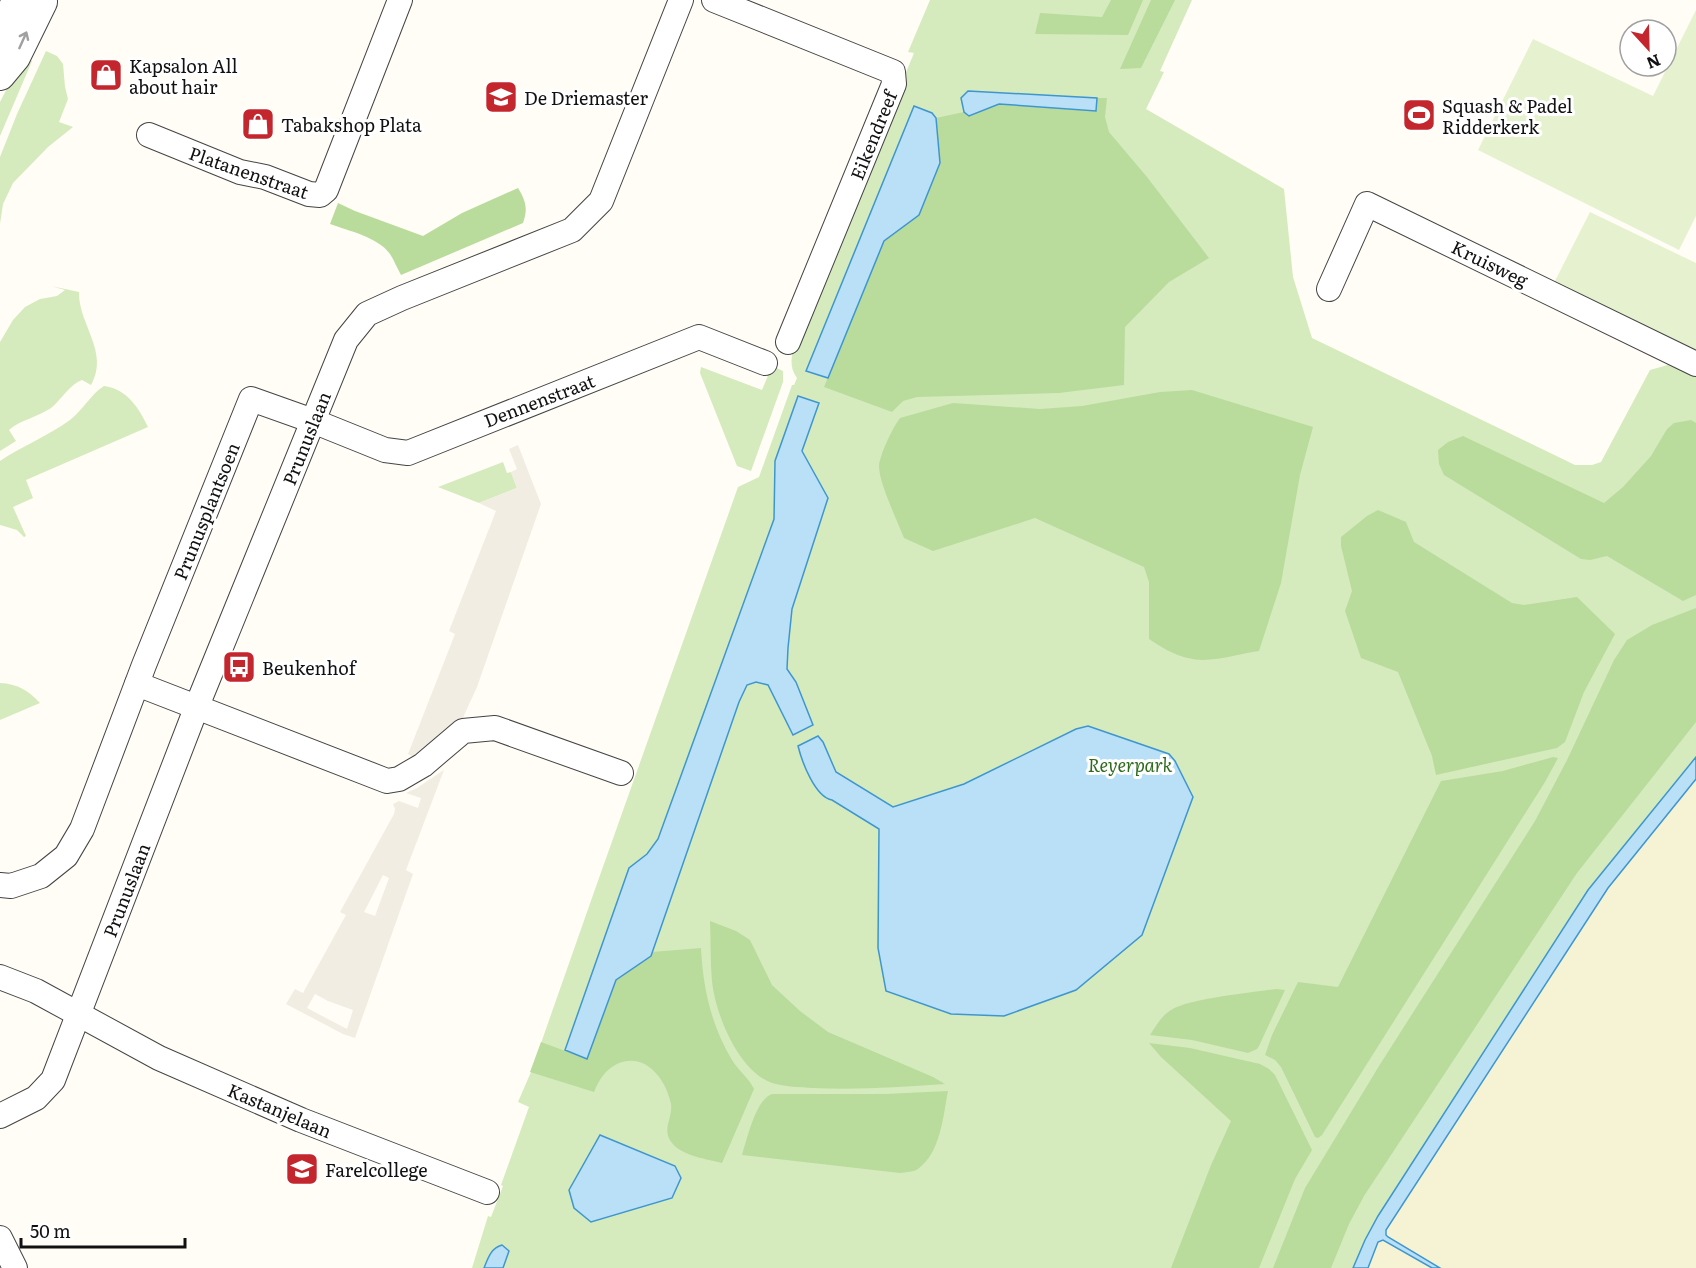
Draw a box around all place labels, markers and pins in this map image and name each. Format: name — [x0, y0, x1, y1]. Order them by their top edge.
place label: Kapsalon All about hair — [129, 52, 238, 100]
shop icon: Kapsalon All about hair — [88, 57, 124, 93]
school or university icon: De Driemaster — [483, 79, 519, 115]
place label: De Driemaster — [524, 84, 648, 111]
place label: Squash & Padel Ridderkerk — [1442, 92, 1573, 140]
sports icon: Squash & Padel Ridderkerk — [1401, 97, 1437, 133]
shop icon: Tabakshop Plata — [240, 106, 276, 142]
place label: Tabakshop Plata — [281, 111, 422, 138]
bus stop icon: Beukenhof — [221, 649, 257, 685]
place label: Beukenhof — [262, 654, 358, 681]
school or university icon: Farelcollege — [284, 1151, 320, 1187]
place label: Farelcollege — [325, 1156, 428, 1183]

